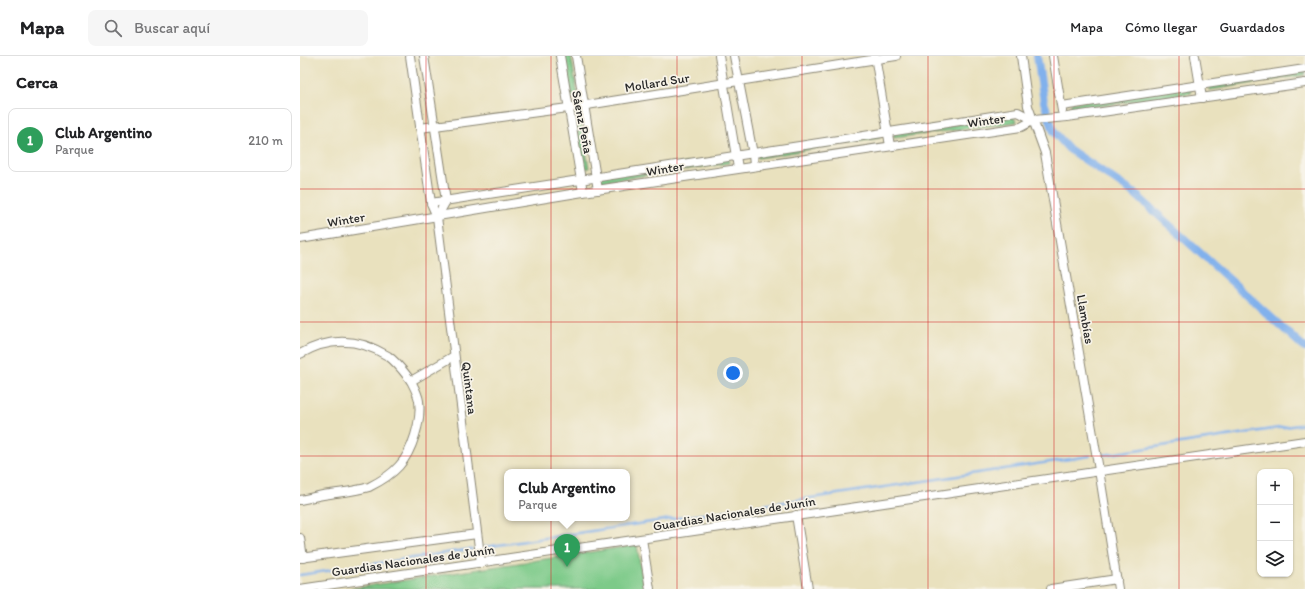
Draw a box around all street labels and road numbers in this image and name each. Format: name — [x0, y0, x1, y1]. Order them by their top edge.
street label: Mollard Sur — [624, 70, 691, 95]
street label: Sáenz Peña — [569, 89, 596, 155]
street label: Winter — [966, 110, 1007, 131]
street label: Winter — [645, 158, 686, 179]
street label: Winter — [326, 209, 367, 230]
street label: Llambías — [1074, 293, 1097, 345]
street label: Quintana — [459, 361, 480, 416]
street label: Guardias Nacionales de Junín — [652, 493, 817, 534]
street label: Guardias Nacionales de Junín — [331, 542, 496, 579]

